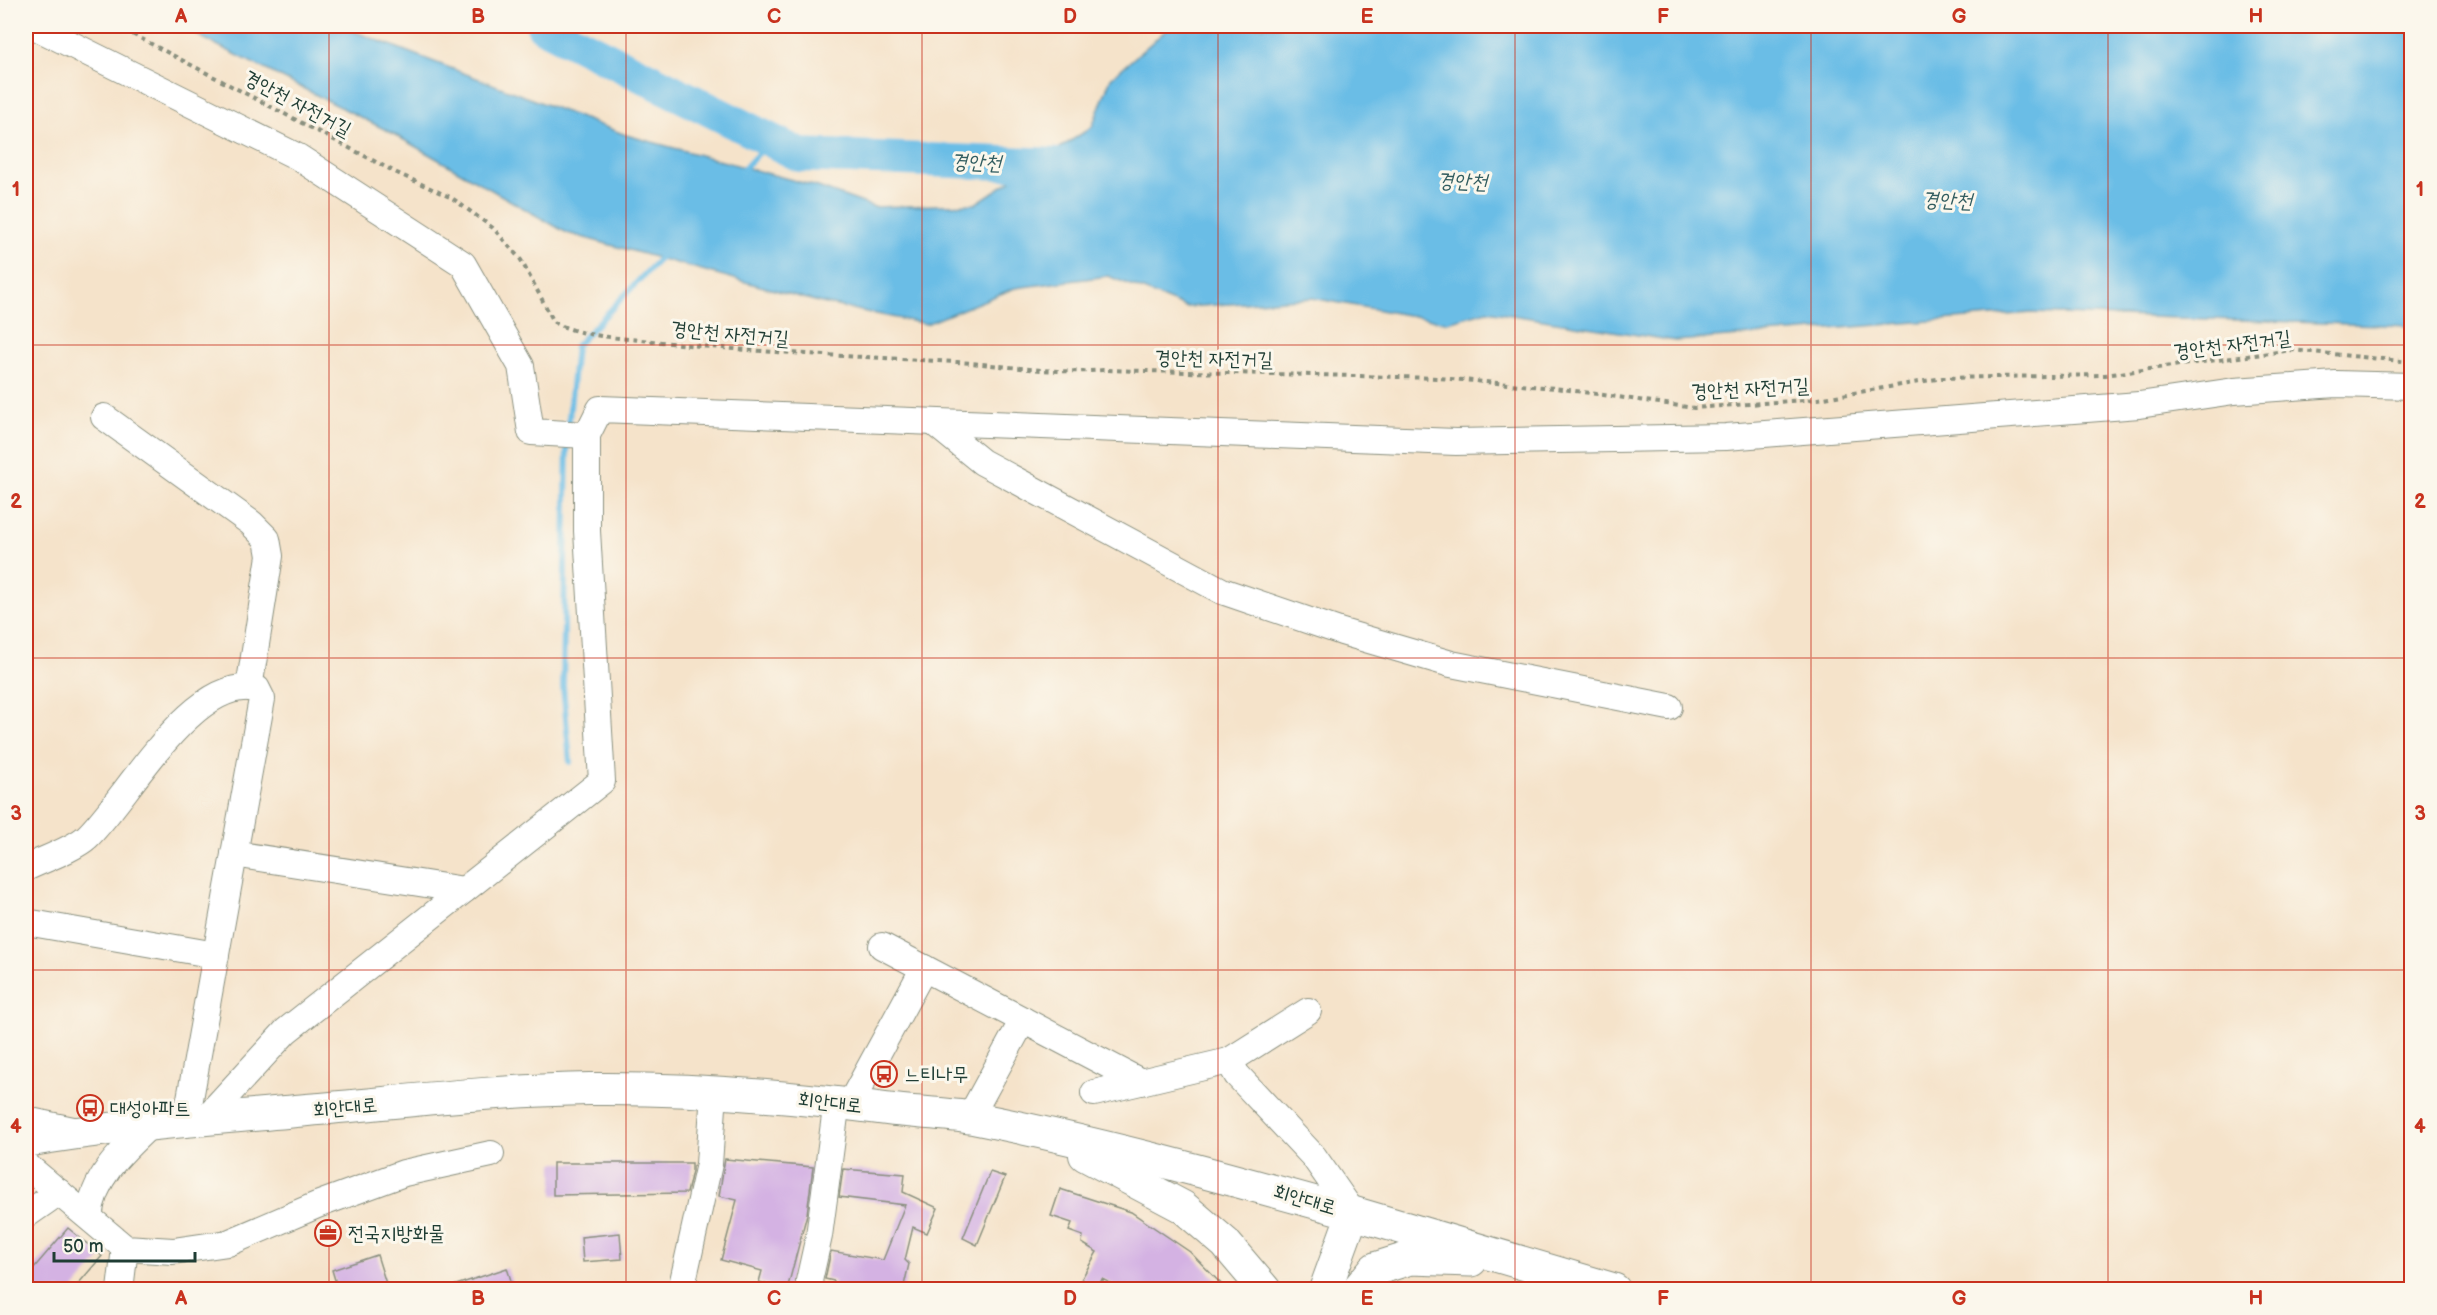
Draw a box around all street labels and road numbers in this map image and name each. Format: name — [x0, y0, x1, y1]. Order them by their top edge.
street label: 경안천 자전거길 — [240, 66, 355, 142]
street label: 경안천 자전거길 — [670, 317, 790, 351]
street label: 경안천 자전거길 — [2172, 326, 2292, 364]
street label: 경안천 자전거길 — [1155, 346, 1273, 372]
street label: 경안천 자전거길 — [1690, 374, 1810, 404]
street label: 회안대로 — [797, 1088, 863, 1118]
street label: 회안대로 — [312, 1093, 378, 1123]
street label: 회안대로 — [1270, 1180, 1339, 1220]

